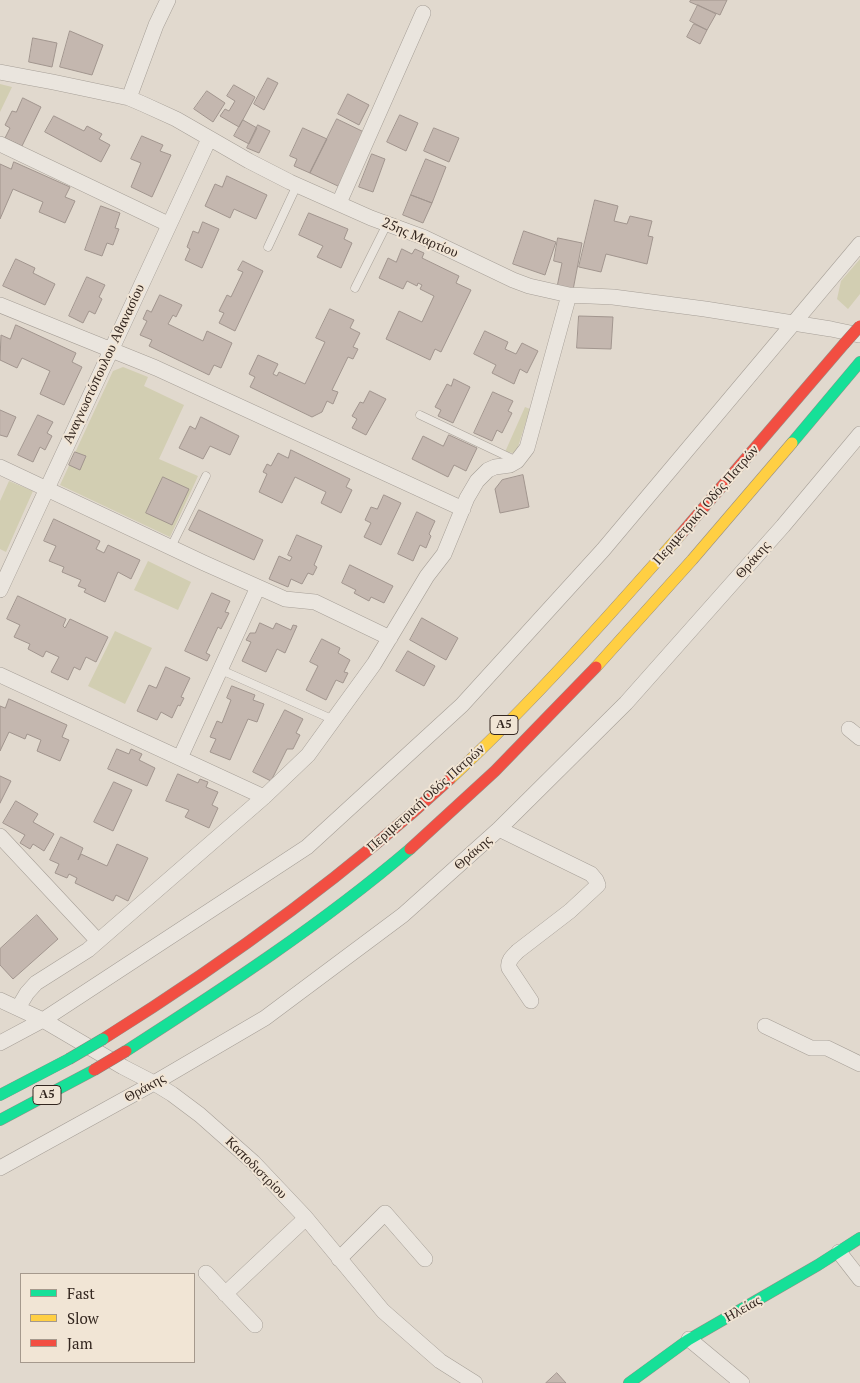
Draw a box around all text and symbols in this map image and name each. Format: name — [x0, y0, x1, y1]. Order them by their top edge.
street label: 25ης Μαρτίου — [379, 214, 461, 262]
street label: Αναγνωστόπουλου Αθανασίου — [60, 281, 148, 447]
street label: Περιμετρική Οδός Πατρών — [649, 442, 763, 568]
street label: Θράκης — [732, 538, 774, 582]
road number: Α5 — [490, 716, 518, 734]
street label: Περιμετρική Οδός Πατρών — [364, 741, 488, 855]
street label: Θράκης — [451, 832, 495, 874]
street label: Θράκης — [122, 1070, 168, 1106]
road number: Α5 — [33, 1086, 61, 1104]
street label: Καποδιστρίου — [222, 1134, 290, 1202]
legend — [20, 1273, 195, 1363]
text: Fast — [67, 1283, 95, 1303]
street label: Ηλείας — [722, 1292, 764, 1326]
text: Slow — [67, 1308, 99, 1328]
text: Jam — [67, 1333, 93, 1353]

